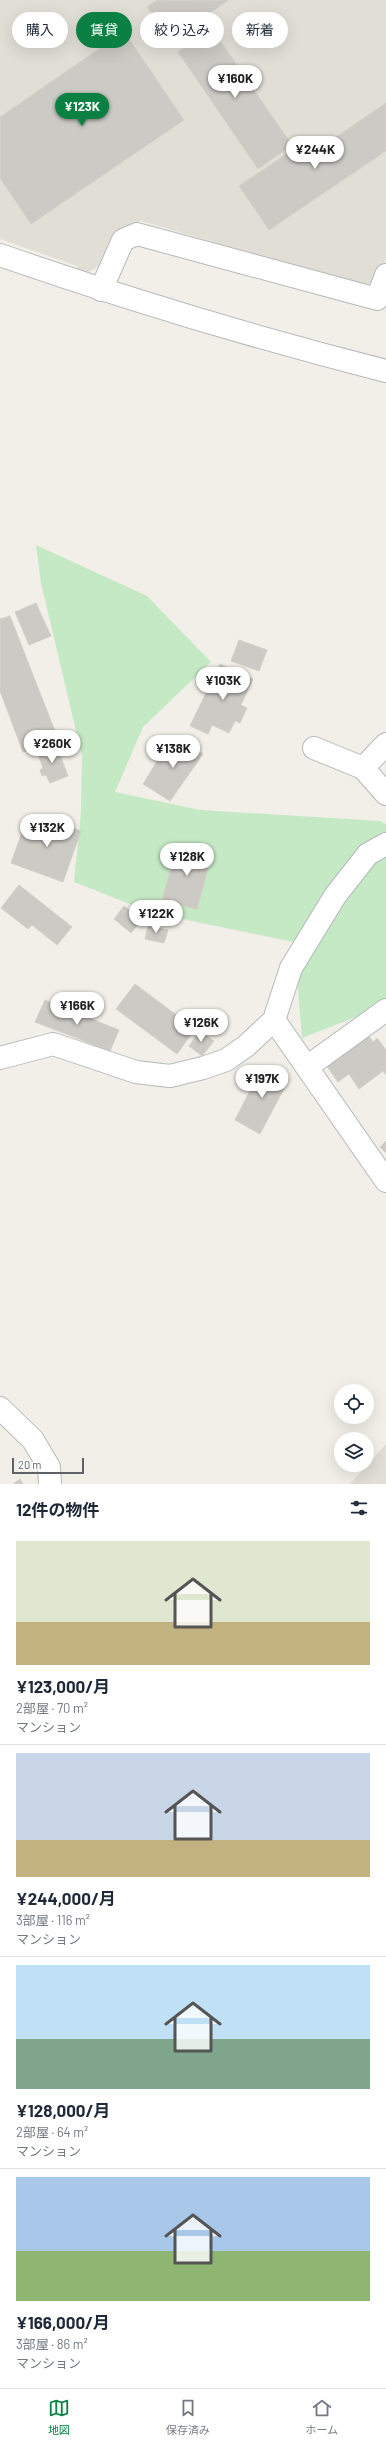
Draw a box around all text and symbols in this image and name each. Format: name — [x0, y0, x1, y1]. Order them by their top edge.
chip: 購入 — [12, 12, 68, 48]
chip: 賃貸 — [76, 12, 132, 48]
chip: 絞り込み — [140, 12, 224, 48]
chip: 新着 — [232, 12, 288, 48]
pin: ¥160K — [207, 65, 263, 99]
text: ¥160K — [217, 70, 253, 86]
pin: ¥123K — [54, 93, 110, 127]
text: ¥123K — [64, 98, 100, 114]
pin: ¥244K — [287, 136, 343, 170]
text: ¥244K — [295, 141, 335, 157]
pin: ¥103K — [195, 667, 251, 701]
text: ¥103K — [205, 672, 241, 688]
pin: ¥260K — [24, 730, 80, 764]
text: ¥260K — [33, 735, 71, 751]
pin: ¥138K — [145, 735, 201, 769]
text: ¥138K — [155, 740, 191, 756]
pin: ¥132K — [19, 814, 75, 848]
text: ¥132K — [29, 819, 65, 835]
pin: ¥128K — [159, 843, 215, 877]
text: ¥128K — [169, 848, 205, 864]
pin: ¥122K — [128, 900, 184, 934]
text: ¥122K — [138, 905, 174, 921]
pin: ¥166K — [49, 992, 105, 1026]
text: ¥166K — [59, 997, 95, 1013]
pin: ¥126K — [173, 1009, 229, 1043]
text: ¥126K — [183, 1014, 219, 1030]
pin: ¥197K — [234, 1065, 290, 1099]
text: ¥197K — [244, 1070, 280, 1086]
map controls — [334, 1384, 374, 1472]
button: locate — [334, 1384, 374, 1424]
button: layers — [334, 1432, 374, 1472]
scale bar — [12, 1456, 84, 1475]
text: 20 m — [18, 1458, 41, 1471]
icon: filters — [348, 1497, 370, 1519]
text: 12件の物件 — [16, 1499, 100, 1519]
icon: home — [157, 1567, 229, 1639]
text: ¥123,000/月 — [16, 1676, 110, 1696]
text: 2部屋 · 70 m² — [16, 1700, 88, 1716]
text: マンション — [16, 1719, 81, 1735]
icon: home — [157, 1779, 229, 1851]
text: ¥244,000/月 — [16, 1888, 116, 1908]
text: 3部屋 · 116 m² — [16, 1912, 90, 1928]
text: マンション — [16, 1931, 81, 1947]
icon: home — [157, 1991, 229, 2063]
text: ¥128,000/月 — [16, 2100, 111, 2120]
text: 2部屋 · 64 m² — [16, 2124, 88, 2140]
text: マンション — [16, 2143, 81, 2159]
icon: home — [157, 2203, 229, 2275]
text: ¥166,000/月 — [16, 2312, 110, 2332]
text: 3部屋 · 86 m² — [16, 2336, 88, 2352]
text: マンション — [16, 2355, 81, 2371]
tab: 地図 — [48, 2397, 70, 2437]
tab: 保存済み — [166, 2397, 210, 2437]
tab: ホーム — [305, 2397, 338, 2437]

